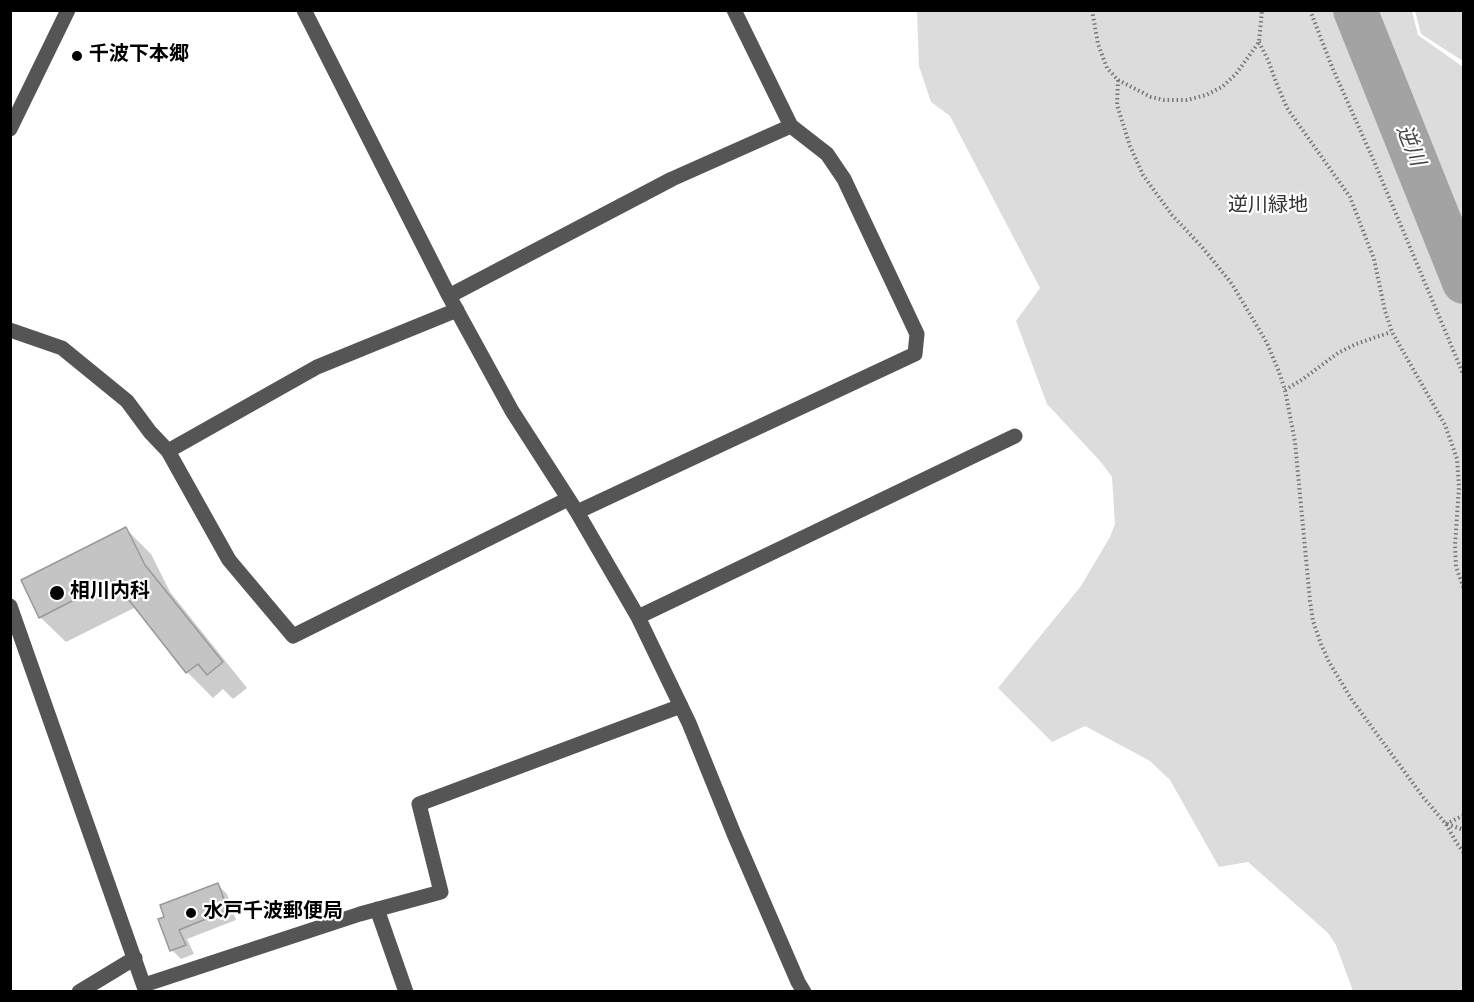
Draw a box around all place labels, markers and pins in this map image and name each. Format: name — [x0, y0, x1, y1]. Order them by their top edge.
place label: 千波下本郷 — [89, 44, 189, 68]
marker: 千波下本郷 — [70, 49, 84, 63]
place label: 相川内科 — [70, 581, 150, 605]
marker: 相川内科 — [48, 584, 66, 602]
place label: 水戸千波郵便局 — [203, 901, 343, 925]
marker: 水戸千波郵便局 — [184, 906, 198, 920]

